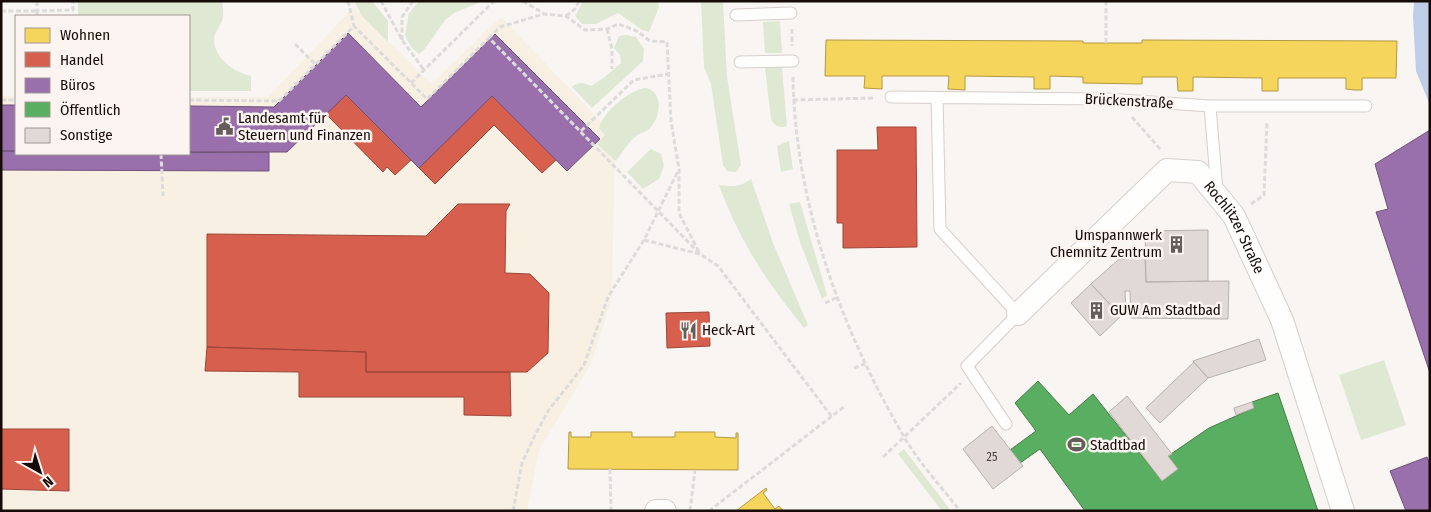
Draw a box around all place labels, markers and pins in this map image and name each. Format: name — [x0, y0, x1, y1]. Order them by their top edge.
place label: Landesamt für Steuern und Finanzen — [238, 109, 371, 144]
public building icon: Landesamt für Steuern und Finanzen — [214, 117, 234, 137]
place label: Umspannwerk Chemnitz Zentrum — [1050, 226, 1162, 261]
building icon: Umspannwerk Chemnitz Zentrum — [1166, 234, 1186, 254]
building icon: GUW Am Stadtbad — [1086, 300, 1106, 320]
place label: GUW Am Stadtbad — [1110, 301, 1221, 319]
restaurant icon: Heck-Art — [678, 320, 698, 340]
place label: Heck-Art — [702, 321, 755, 339]
sports icon: Stadtbad — [1066, 435, 1086, 455]
place label: Stadtbad — [1090, 436, 1146, 454]

